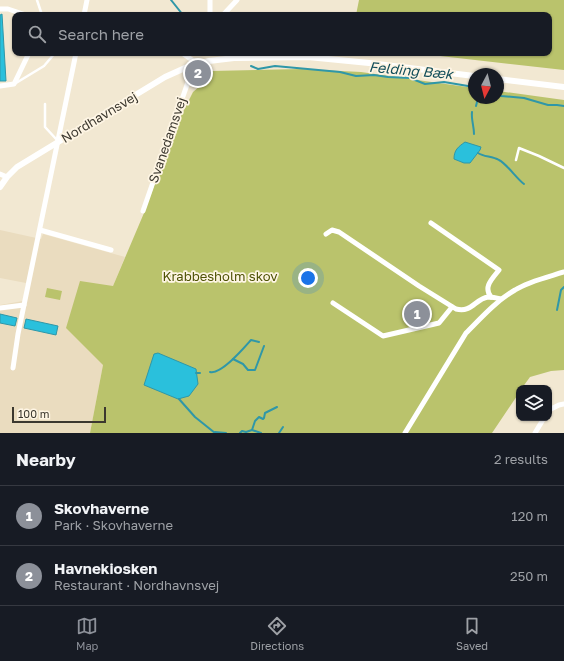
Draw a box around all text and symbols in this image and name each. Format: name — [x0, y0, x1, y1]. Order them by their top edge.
search box — [12, 12, 552, 56]
icon: search — [26, 23, 48, 45]
text: Search here — [58, 25, 144, 43]
pin: 2 — [185, 58, 211, 88]
water label: Felding Bæk — [368, 58, 456, 82]
north arrow — [468, 68, 504, 104]
street label: Nordhavnsvej — [58, 88, 140, 146]
street label: Svanedamsvej — [145, 95, 189, 185]
park label: Krabbesholm skov — [162, 268, 278, 284]
your location — [298, 268, 318, 288]
pin: 1 — [404, 299, 430, 329]
map controls — [516, 385, 552, 421]
button: layers — [516, 385, 552, 421]
scale bar — [12, 405, 106, 424]
text: 100 m — [18, 407, 49, 420]
text: Nearby — [16, 449, 76, 470]
text: 2 results — [494, 451, 548, 467]
text: Skovhaverne — [54, 499, 149, 517]
text: 1 — [26, 508, 32, 524]
text: 120 m — [511, 508, 548, 524]
text: Park · Skovhaverne — [54, 517, 173, 533]
text: Havnekiosken — [54, 559, 157, 577]
text: 2 — [25, 568, 33, 584]
text: 250 m — [510, 568, 548, 584]
text: Restaurant · Nordhavnsvej — [54, 577, 219, 593]
tab: Map — [76, 615, 98, 652]
tab: Directions — [250, 615, 304, 652]
tab: Saved — [456, 615, 488, 652]

